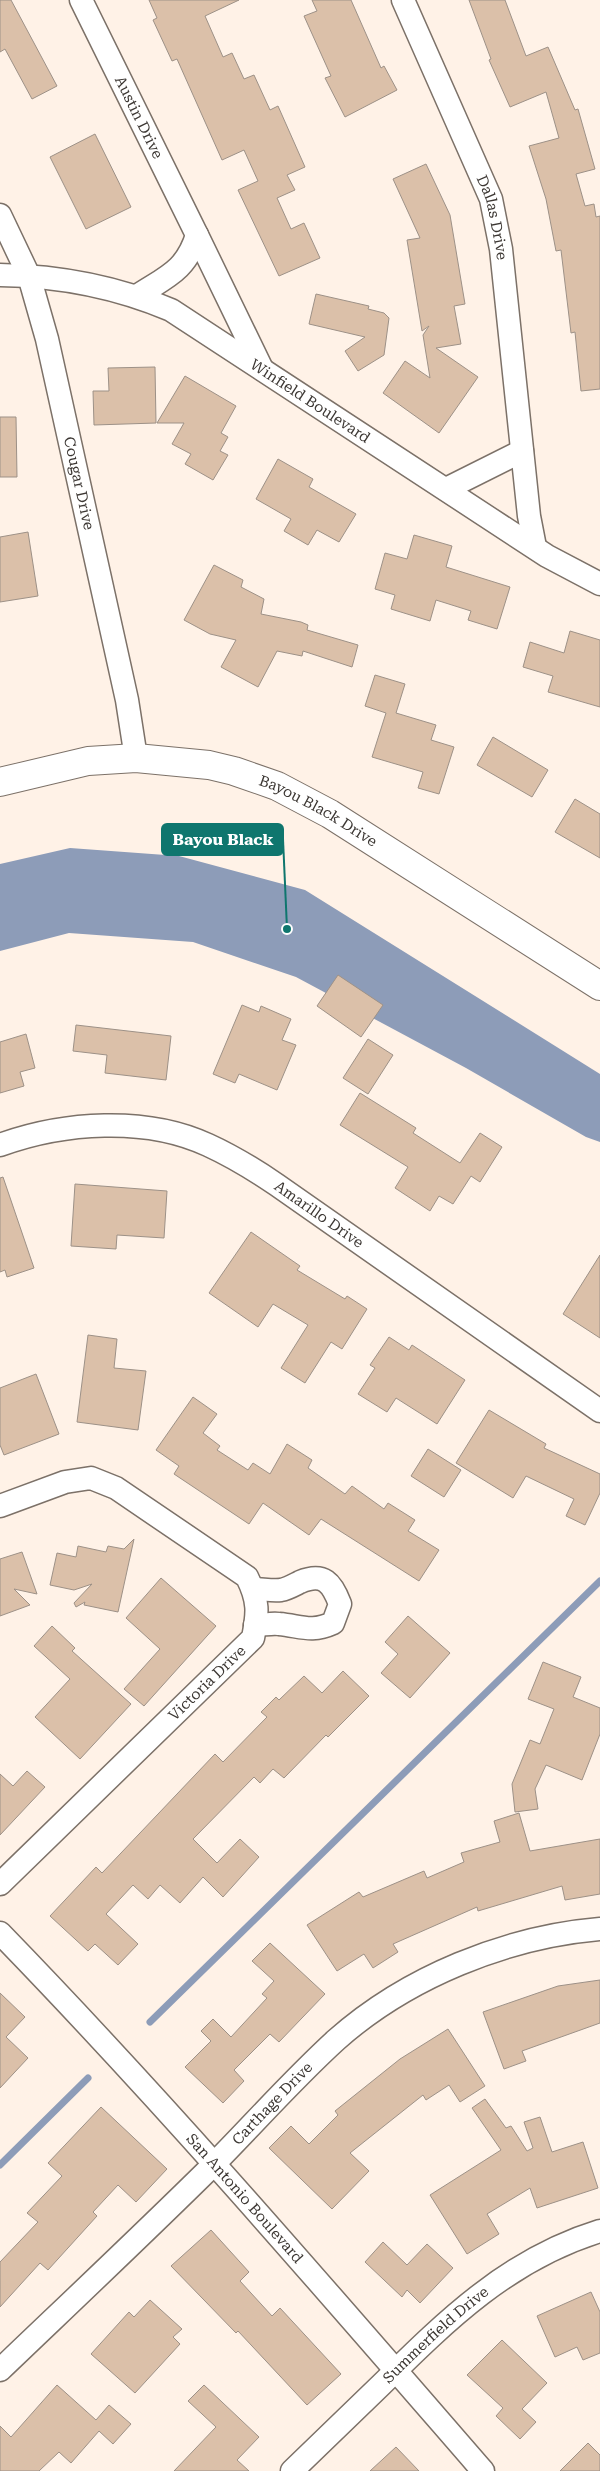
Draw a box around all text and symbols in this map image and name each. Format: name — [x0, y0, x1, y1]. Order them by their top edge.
street label: Austin Drive — [111, 73, 167, 162]
street label: Dallas Drive — [473, 172, 511, 261]
street label: Winfield Boulevard — [247, 355, 374, 447]
street label: Cougar Drive — [60, 435, 98, 532]
street label: Bayou Black Drive — [257, 771, 380, 851]
callout: Bayou Black — [162, 824, 283, 855]
text: Bayou Black — [172, 830, 274, 849]
street label: Amarillo Drive — [271, 1177, 367, 1252]
street label: Victoria Drive — [165, 1642, 249, 1724]
street label: Carthage Drive — [228, 2058, 316, 2149]
street label: San Antonio Boulevard — [183, 2130, 307, 2267]
street label: Summerfield Drive — [379, 2283, 492, 2387]

